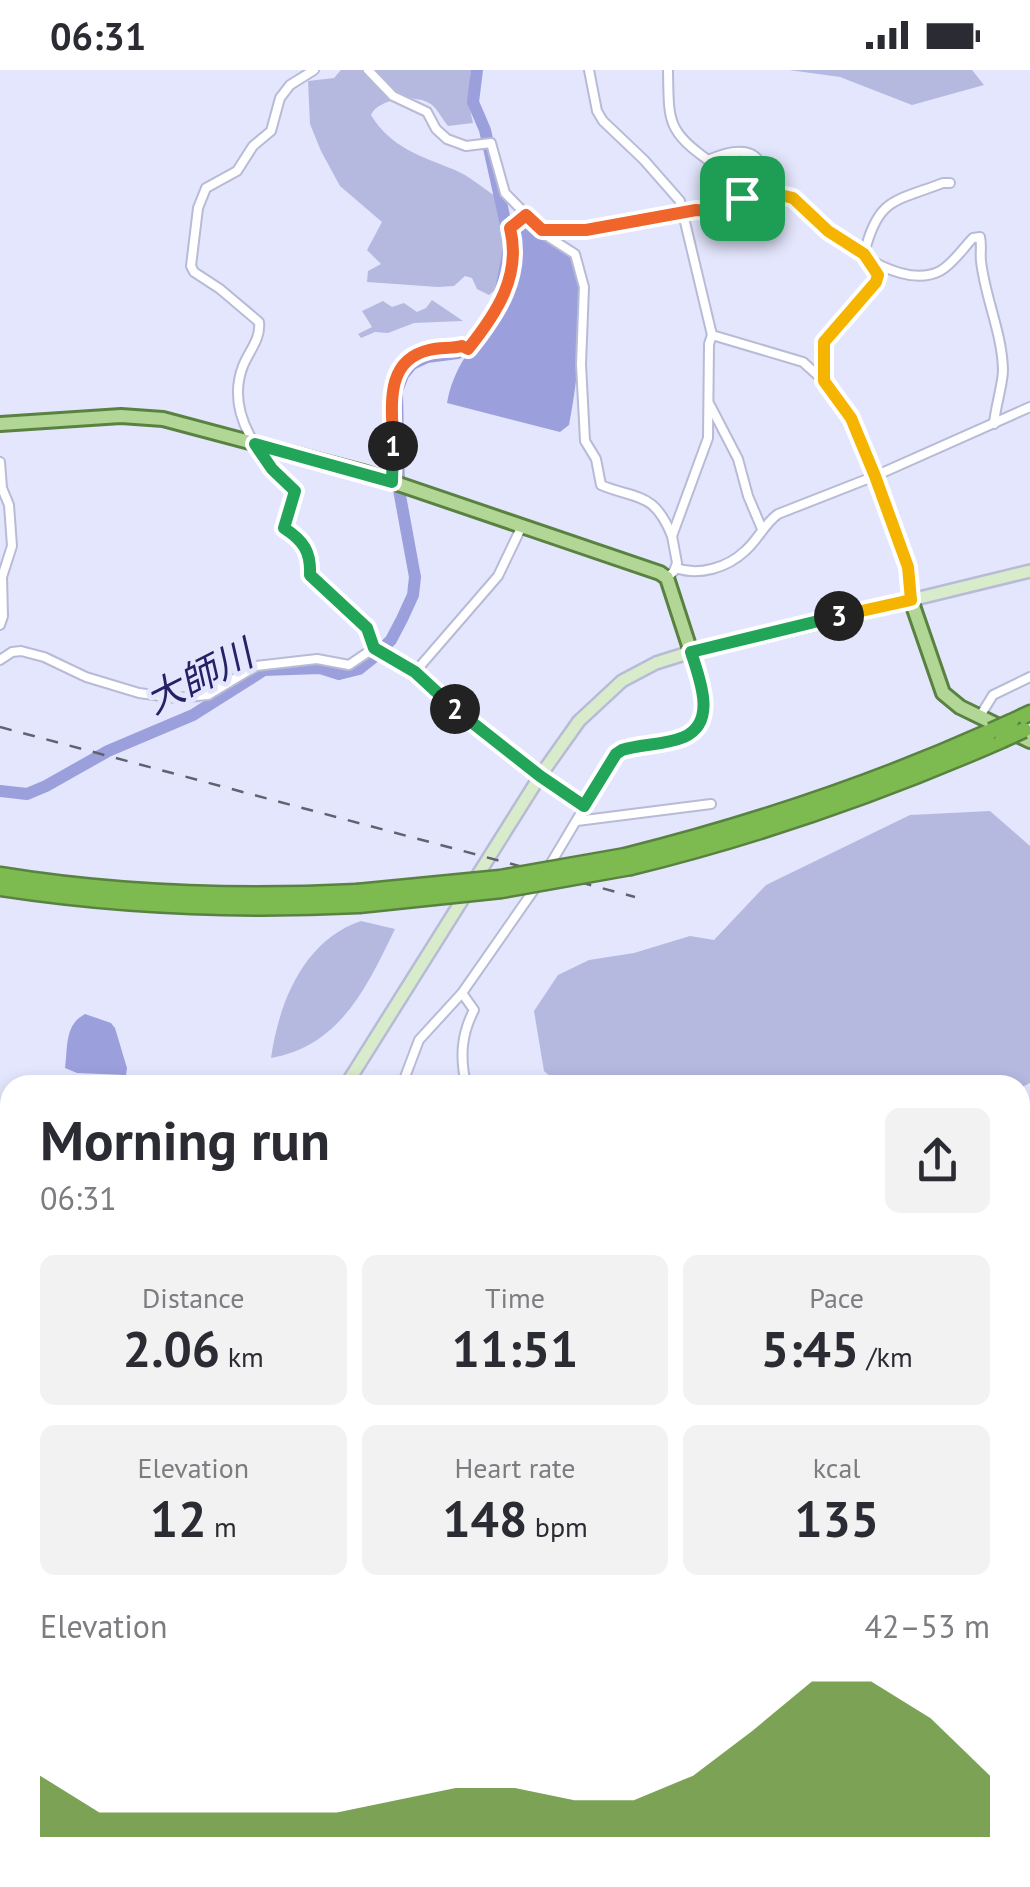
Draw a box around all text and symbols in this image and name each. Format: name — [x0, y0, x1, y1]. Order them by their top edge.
text: 06:31 — [50, 11, 146, 60]
pin — [700, 156, 785, 241]
icon: arrive — [715, 171, 770, 226]
pin: 1 — [368, 421, 418, 471]
text: 1 — [385, 427, 401, 464]
pin: 3 — [814, 591, 864, 641]
text: 3 — [831, 597, 847, 634]
water label: 大師川 — [136, 626, 264, 723]
pin: 2 — [430, 684, 480, 734]
text: 2 — [447, 690, 463, 727]
text: Morning run — [40, 1104, 330, 1175]
button: share — [885, 1108, 990, 1213]
text: 06:31 — [40, 1177, 117, 1219]
text: Distance — [142, 1279, 245, 1316]
text: Time — [485, 1279, 545, 1316]
text: Pace — [809, 1279, 864, 1316]
text: 2.06 — [123, 1316, 220, 1381]
text: 11:51 — [452, 1316, 578, 1381]
text: 5:45 — [761, 1316, 859, 1381]
text: km — [220, 1338, 264, 1375]
text: /km — [859, 1338, 913, 1375]
text: Elevation — [138, 1449, 249, 1486]
text: Heart rate — [454, 1449, 576, 1486]
text: kcal — [813, 1449, 861, 1486]
text: 12 — [150, 1486, 207, 1551]
text: 148 — [442, 1486, 527, 1551]
text: 135 — [794, 1486, 879, 1551]
text: m — [207, 1508, 237, 1545]
text: bpm — [527, 1508, 588, 1545]
text: Elevation — [40, 1605, 167, 1647]
text: 42–53 m — [865, 1605, 990, 1647]

